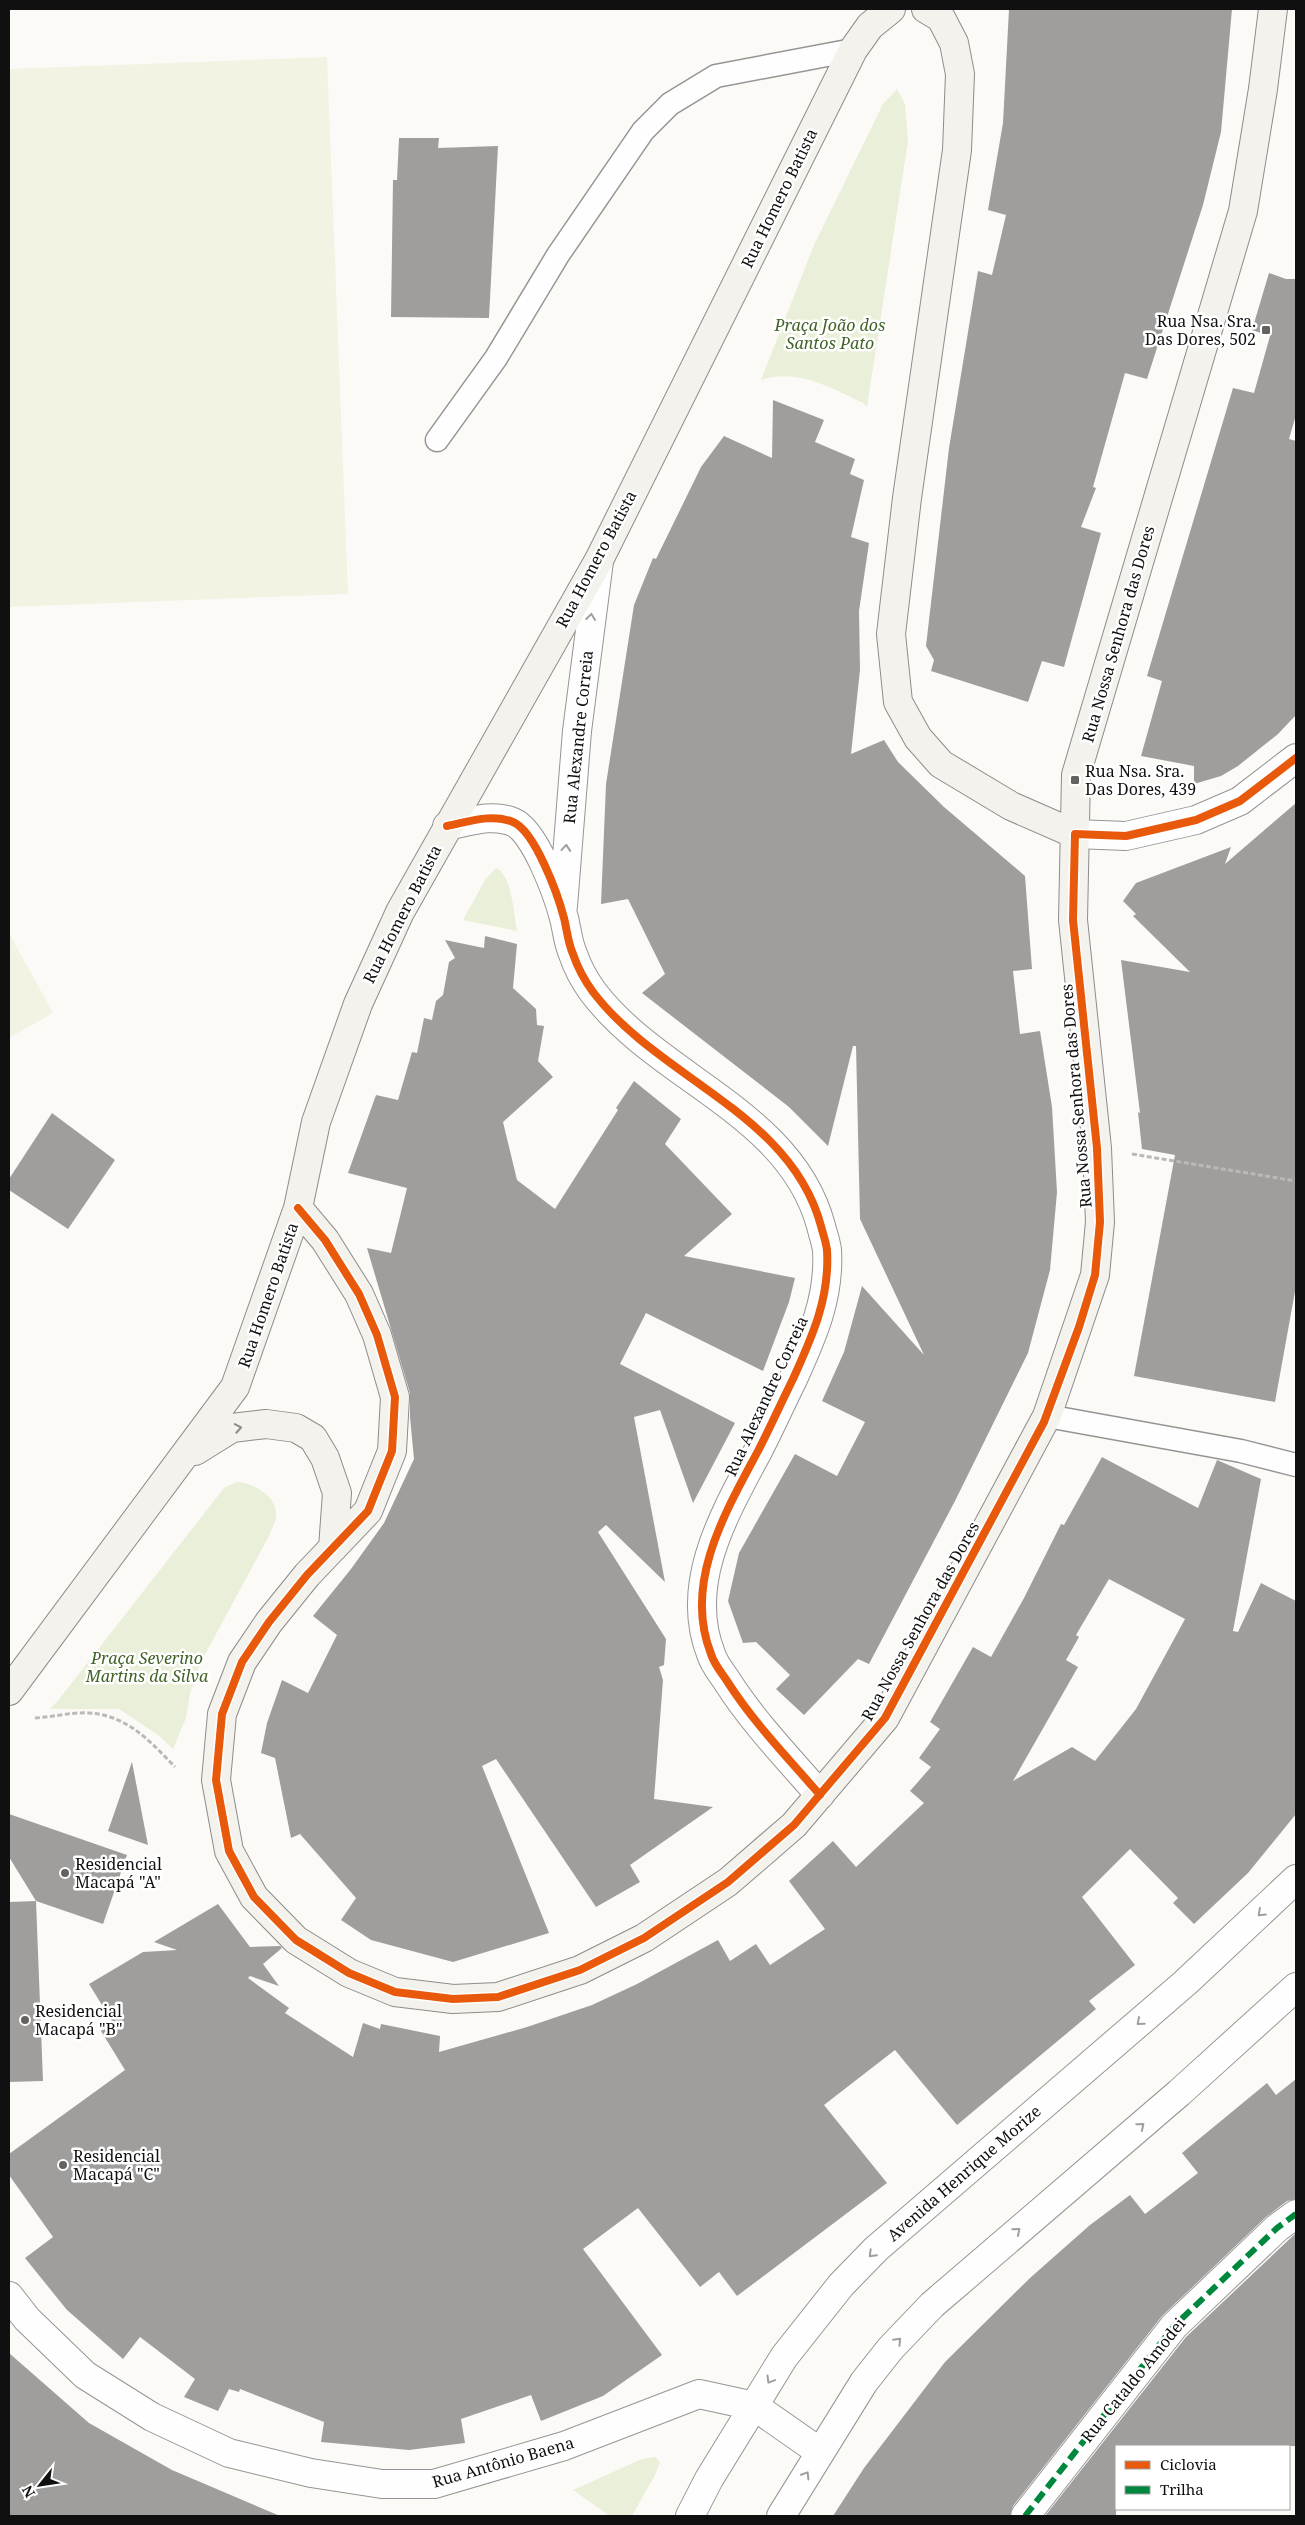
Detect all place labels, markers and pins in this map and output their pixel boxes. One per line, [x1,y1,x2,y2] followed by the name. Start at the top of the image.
[1145,310,1256,350] place label: Rua Nsa. Sra. Das Dores, 502
[1260,324,1272,336] marker: Rua Nsa. Sra. Das Dores, 502
[1085,760,1196,800] place label: Rua Nsa. Sra. Das Dores, 439
[1069,774,1081,786] marker: Rua Nsa. Sra. Das Dores, 439
[75,1853,162,1893] place label: Residencial Macapá "A"
[59,1867,71,1879] marker: Residencial Macapá "A"
[35,2000,122,2040] place label: Residencial Macapá "B"
[19,2014,31,2026] marker: Residencial Macapá "B"
[73,2145,160,2185] place label: Residencial Macapá "C"
[57,2159,69,2171] marker: Residencial Macapá "C"

